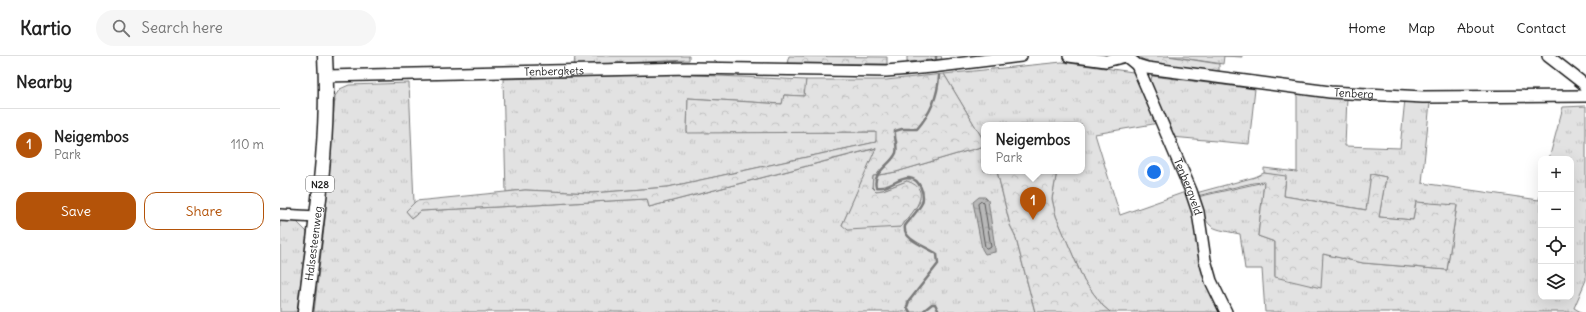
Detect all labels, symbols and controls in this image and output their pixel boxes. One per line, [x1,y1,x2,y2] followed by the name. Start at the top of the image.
[96,10,376,46] search box
[20,16,72,40] text: Kartio
[110,17,132,39] icon: search
[142,18,223,37] text: Search here
[1348,19,1386,37] text: Home
[1408,19,1435,37] text: Map
[1457,19,1495,37] text: About
[1517,19,1566,37] text: Contact
[524,63,584,79] street label: Tenbergkets
[16,71,72,93] text: Nearby
[1333,85,1374,101] street label: Tenberg
[981,122,1085,174] popup
[54,127,129,146] text: Neigembos
[996,130,1070,149] text: Neigembos
[26,136,32,153] text: 1
[231,136,264,153] text: 110 m
[54,146,81,163] text: Park
[996,149,1022,166] text: Park
[1171,156,1206,217] street label: Tenbergveld
[1538,156,1574,300] map controls
[1538,156,1574,192] button: +
[1144,162,1164,182] your location
[306,176,334,192] road number: N28
[1020,187,1046,220] pin: 1
[16,192,136,230] button: Save
[144,192,264,230] button: Share
[1538,192,1574,228] button: −
[302,205,325,282] street label: Halsesteenweg
[1538,228,1574,264] button: locate
[1538,264,1574,300] button: layers

